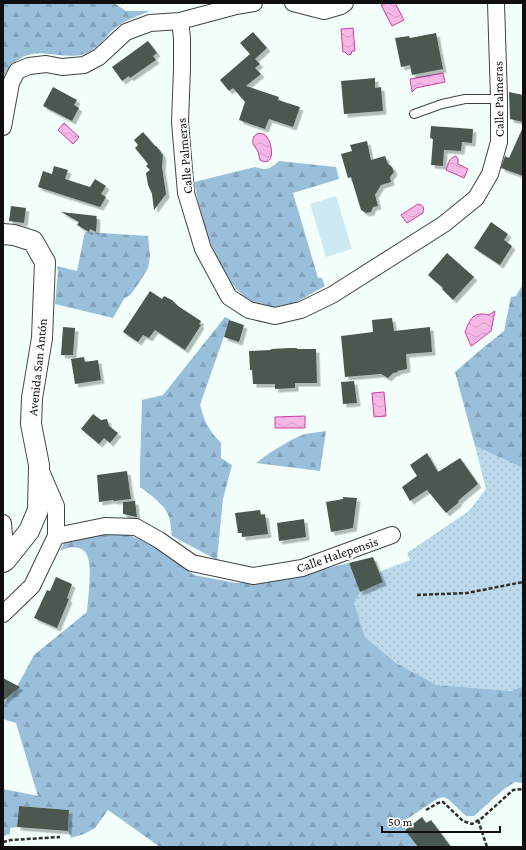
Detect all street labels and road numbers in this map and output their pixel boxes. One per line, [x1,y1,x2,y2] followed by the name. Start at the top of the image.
[490,61,507,137] street label: Calle Palmeras
[174,117,195,194] street label: Calle Palmeras
[25,318,50,417] street label: Avenida San Antón
[294,533,380,575] street label: Calle Halepensis

